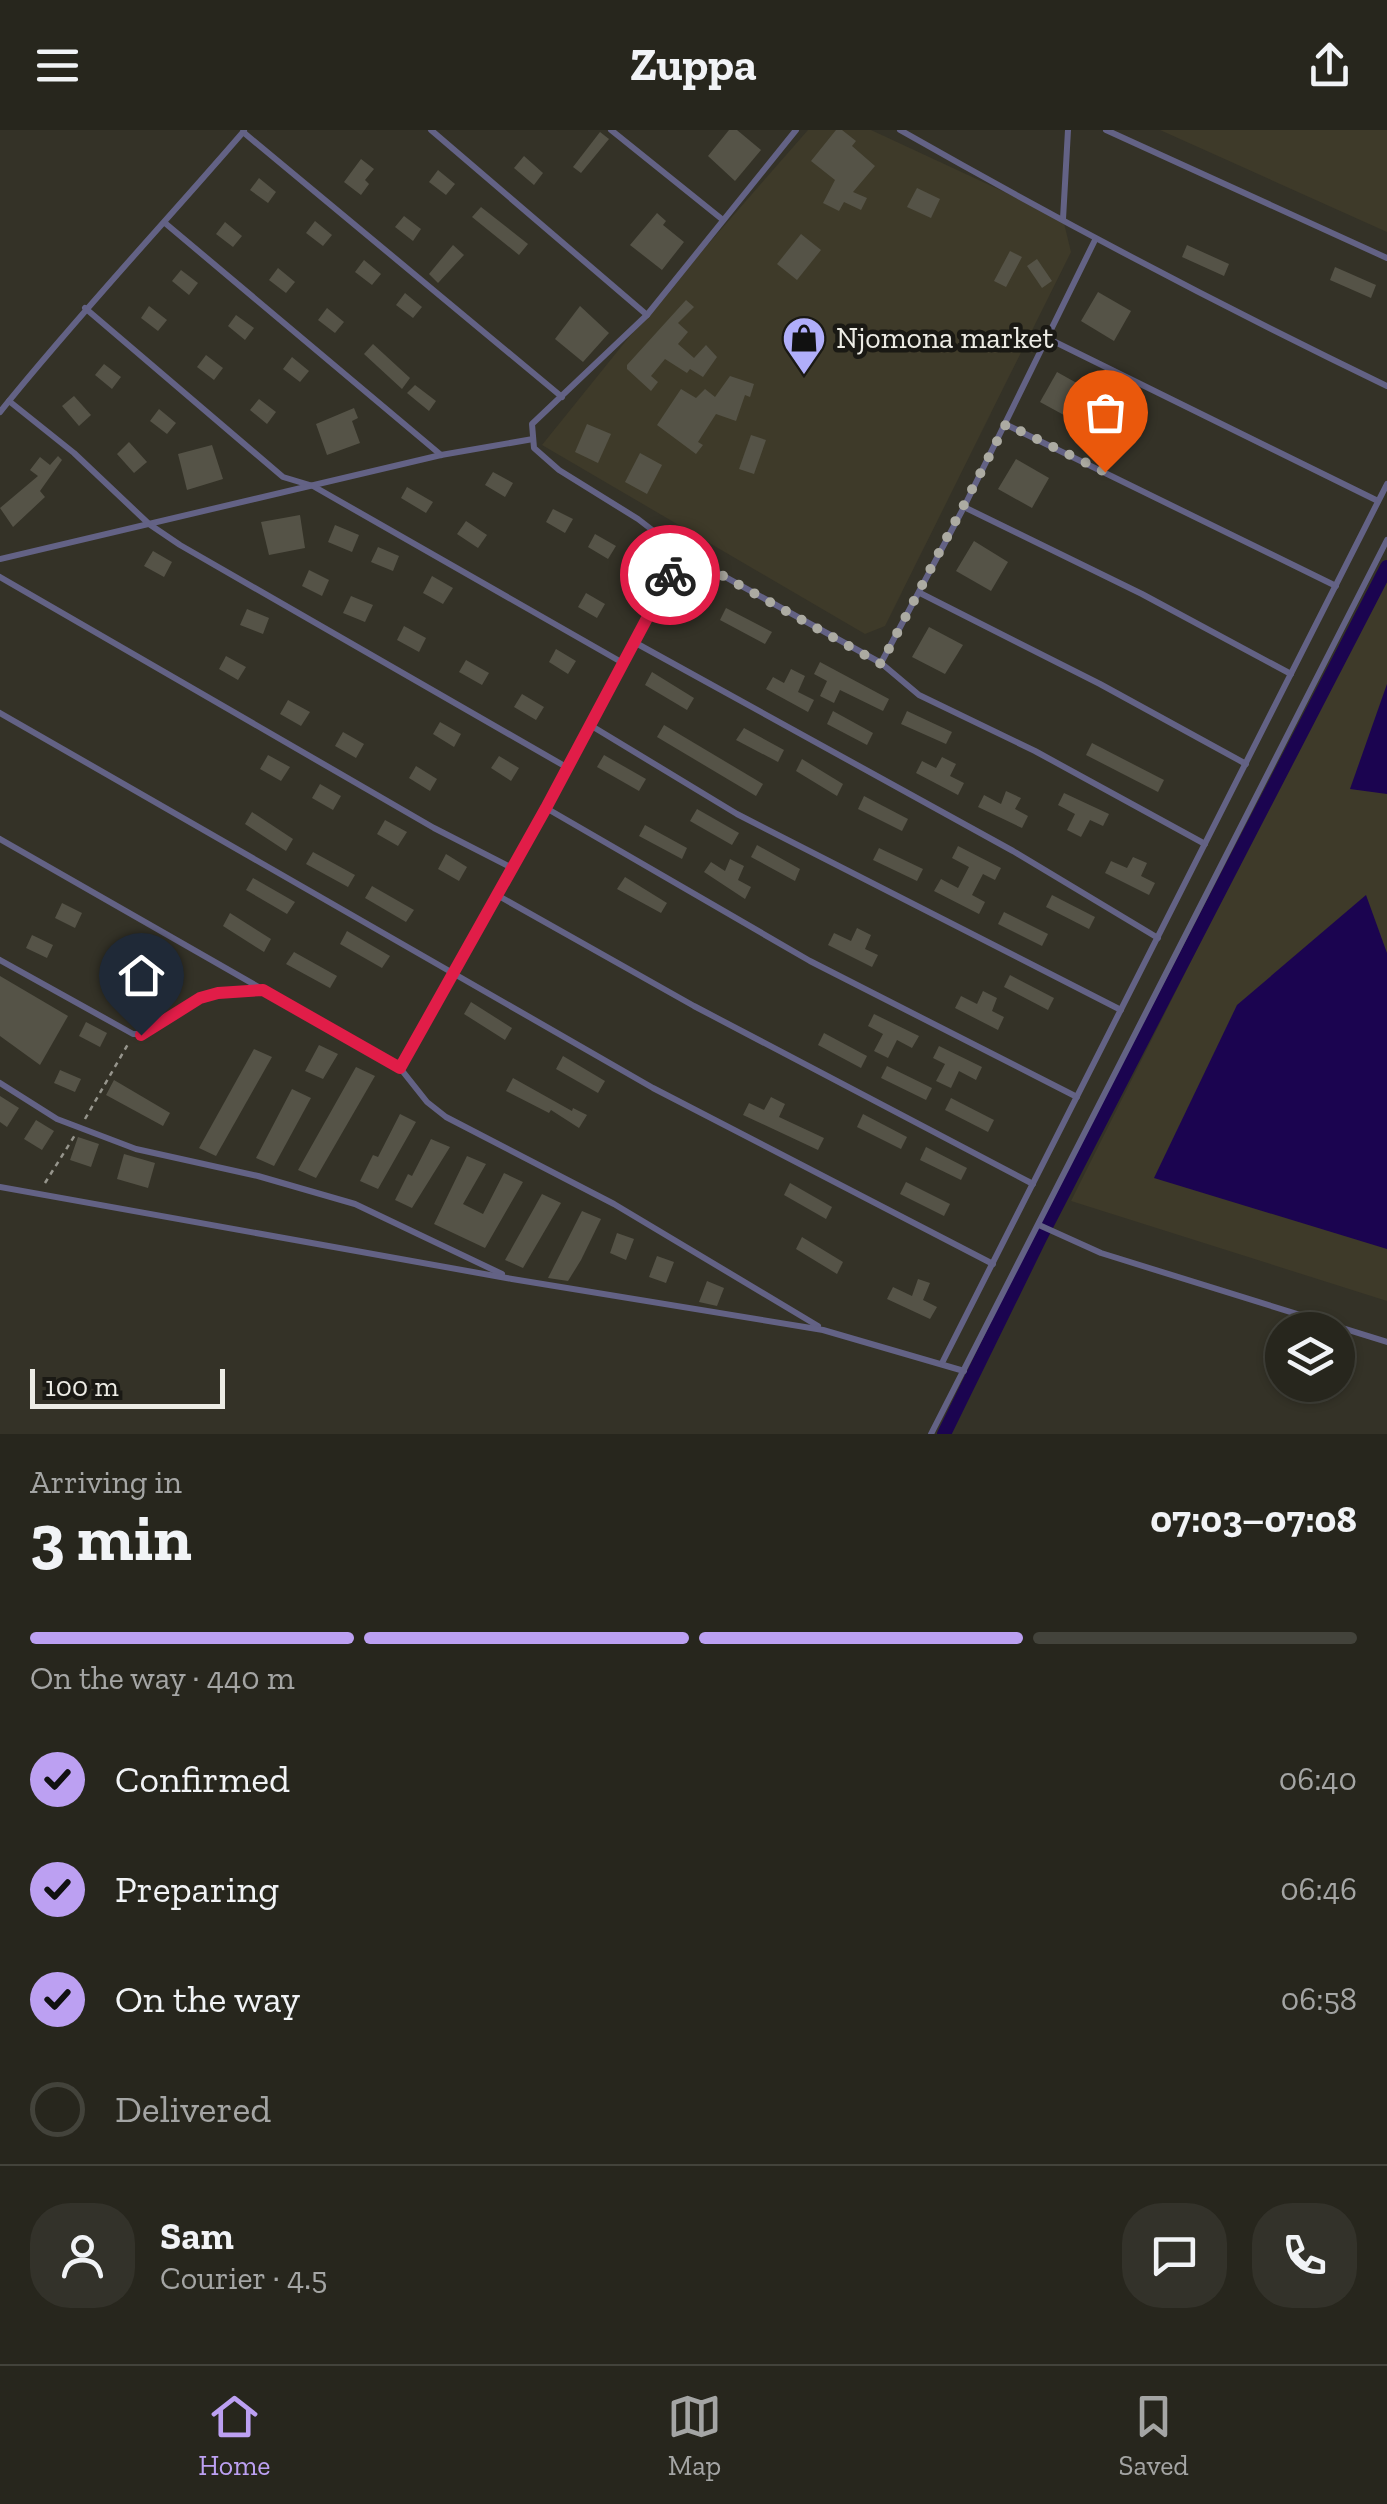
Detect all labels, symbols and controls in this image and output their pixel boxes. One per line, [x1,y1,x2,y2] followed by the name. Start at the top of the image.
[30,38,85,93] icon: menu
[630,38,757,92] text: Zuppa
[1302,38,1357,93] icon: share
[781,315,827,376] shop icon: Njomona market
[836,320,1054,356] place label: Njomona market
[1063,370,1148,473] pin
[1078,385,1133,440] icon: bag
[620,525,720,625] courier
[643,548,698,603] icon: bike
[99,933,184,1036] pin
[114,948,169,1003] icon: home
[1265,1312,1355,1402] map controls
[1265,1312,1355,1402] button: layers
[30,1364,225,1408] scale bar
[45,1370,119,1403] text: 100 m
[30,1463,182,1501] text: Arriving in
[1150,1496,1357,1542] text: 07:03–07:08
[30,1499,192,1577] text: 3 min
[30,1659,295,1697] text: On the way · 440 m
[30,1752,85,1807] icon: check
[115,1756,290,1802] text: Confirmed
[1279,1760,1357,1798] text: 06:40
[30,1862,85,1917] icon: check
[115,1866,279,1912] text: Preparing
[1280,1870,1357,1908] text: 06:46
[30,1972,85,2027] icon: check
[115,1976,300,2022] text: On the way
[1281,1980,1357,2018] text: 06:58
[115,2086,271,2132] text: Delivered
[30,2203,135,2308] button: person
[1122,2203,1227,2308] button: chat
[1252,2203,1357,2308] button: phone
[160,2213,234,2259] text: Sam
[160,2259,327,2297] text: Courier · 4.5
[198,2389,270,2482] tab: Home
[667,2389,722,2482] tab: Map
[1119,2389,1189,2482] tab: Saved

